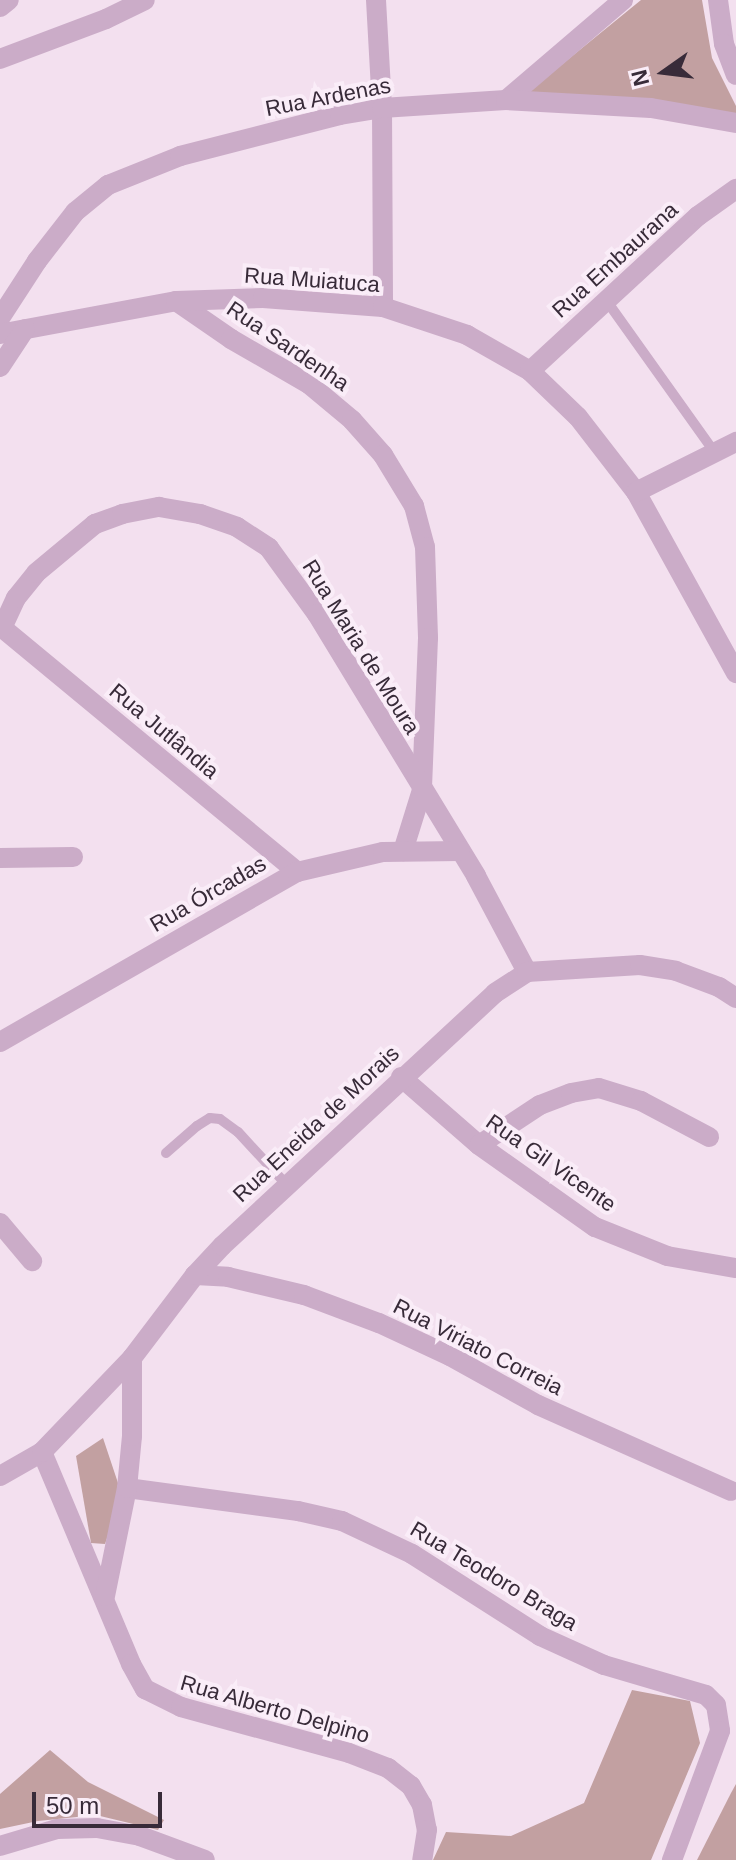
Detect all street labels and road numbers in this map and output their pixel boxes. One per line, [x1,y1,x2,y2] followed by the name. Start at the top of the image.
[262,72,394,122] street label: Rua Ardenas
[547,197,683,323] street label: Rua Embaurana
[243,262,381,298] street label: Rua Muiatuca
[222,295,354,397] street label: Rua Sardenha
[297,555,425,739] street label: Rua Maria de Moura
[104,678,224,784] street label: Rua Jutlândia
[145,850,271,938] street label: Rua Órcadas
[227,1040,405,1208] street label: Rua Eneida de Morais
[481,1108,621,1218] street label: Rua Gil Vicente
[389,1293,567,1401] street label: Rua Viriato Correia
[405,1516,583,1636] street label: Rua Teodoro Braga
[177,1669,373,1749] street label: Rua Alberto Delpino

